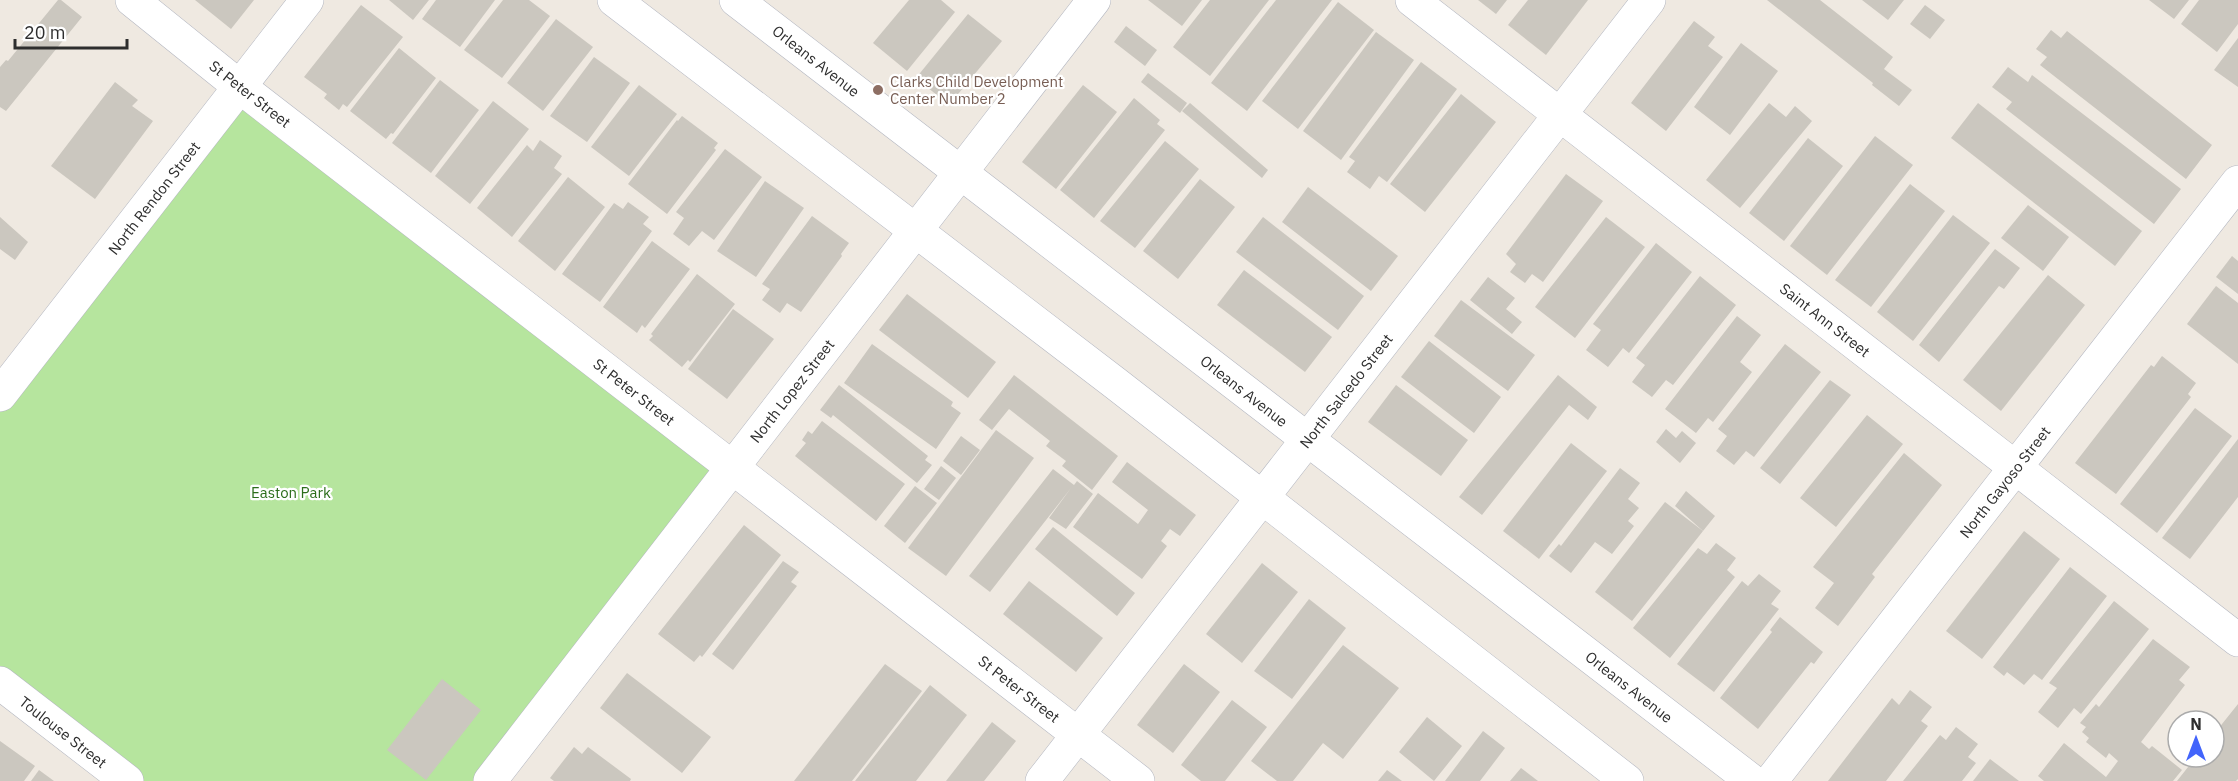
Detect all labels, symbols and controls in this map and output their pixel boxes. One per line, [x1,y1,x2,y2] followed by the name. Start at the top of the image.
[15,12,128,50] scale bar
[24,21,66,44] text: 20 m
[768,21,864,101] street label: Orleans Avenue
[205,56,295,132] street label: St Peter Street
[890,72,1063,108] place label: Clarks Child Development Center Number 2
[871,83,885,97] marker: Clarks Child Development Center Number 2
[104,138,204,258] street label: North Rendon Street
[1776,279,1874,361] street label: Saint Ann Street
[1295,330,1397,452] street label: North Salcedo Street
[746,335,838,447] street label: North Lopez Street
[1196,351,1292,431] street label: Orleans Avenue
[589,354,679,430] street label: St Peter Street
[1956,422,2054,542] street label: North Gayoso Street
[251,483,331,502] park label: Easton Park
[1581,647,1677,727] street label: Orleans Avenue
[974,651,1064,727] street label: St Peter Street
[15,692,111,772] street label: Toulouse Street
[2166,709,2226,769] north arrow
[2190,714,2202,734] text: N

